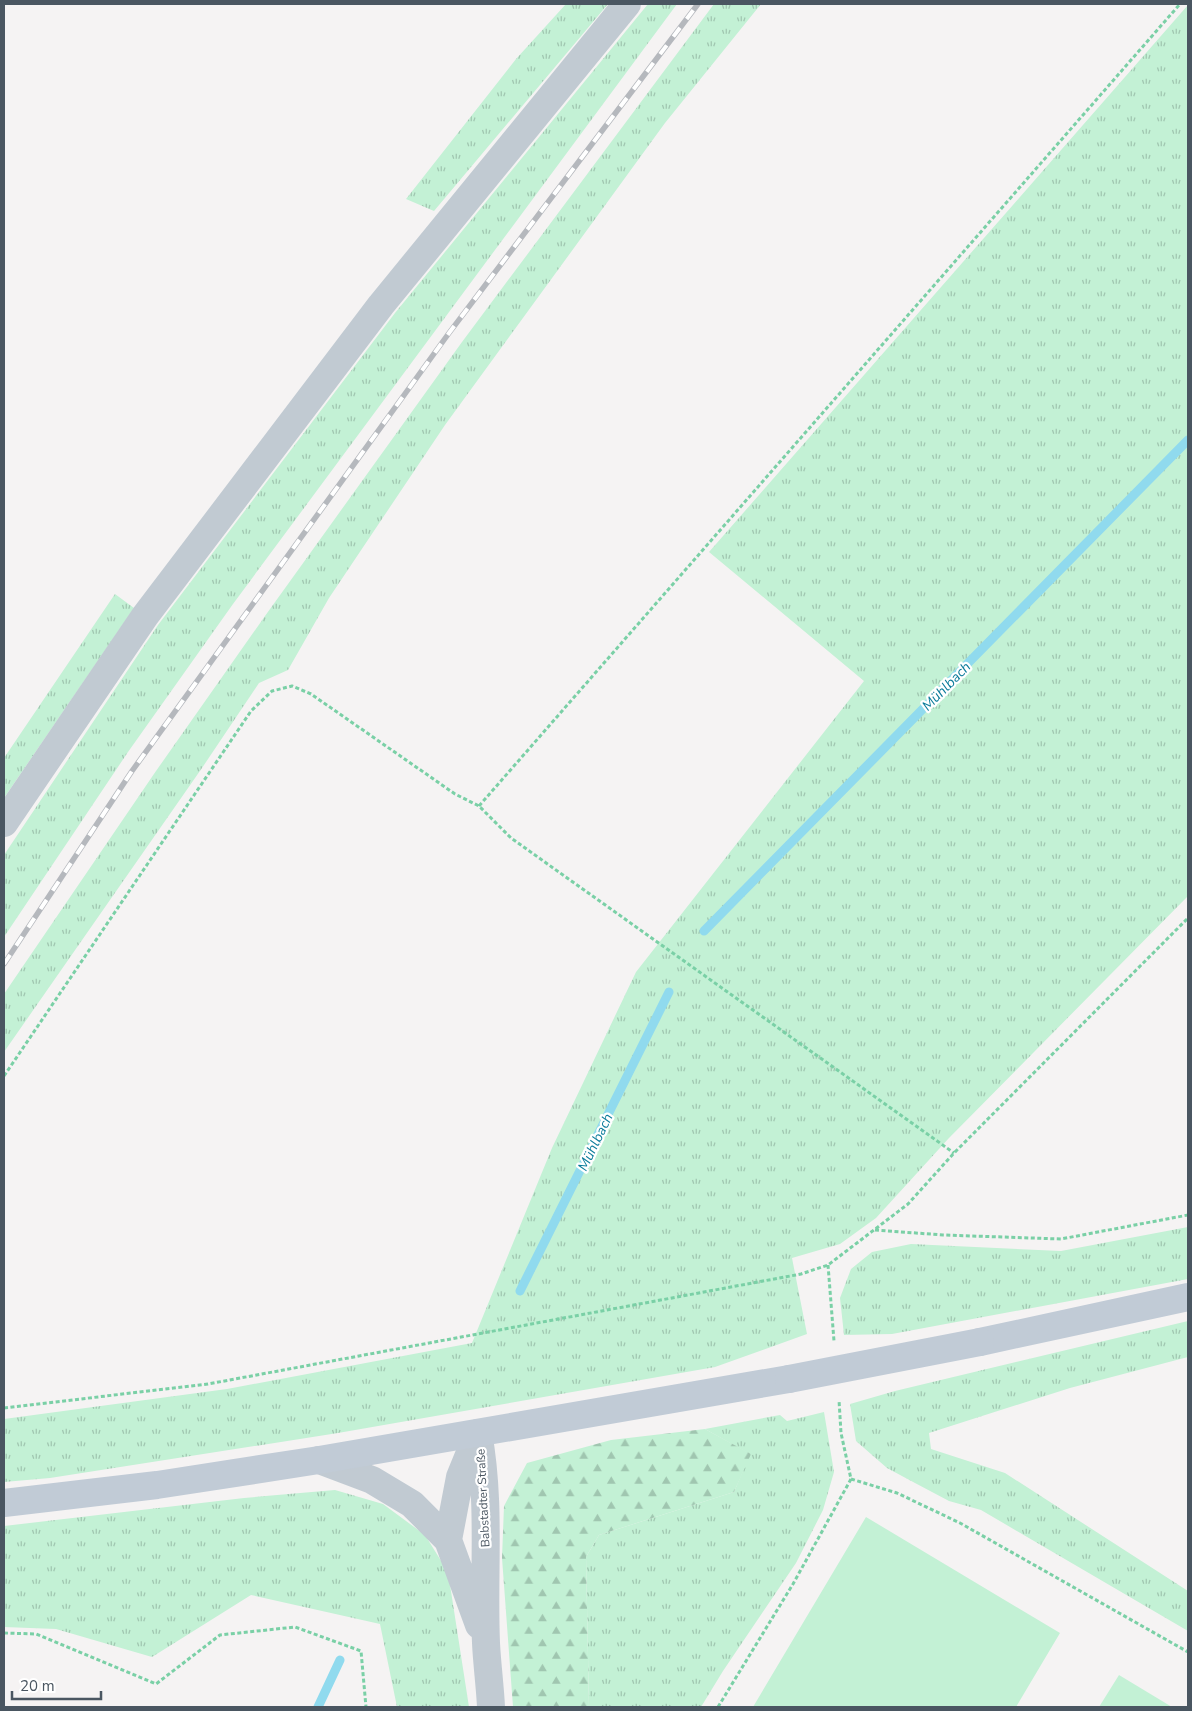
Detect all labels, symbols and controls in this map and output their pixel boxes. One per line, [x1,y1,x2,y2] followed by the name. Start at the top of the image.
[918,658,975,715] water label: Mühlbach
[573,1110,618,1174] water label: Mühlbach
[472,1448,494,1548] street label: Babstadter Straße
[12,1668,101,1700] scale bar
[20,1676,55,1696] text: 20 m

